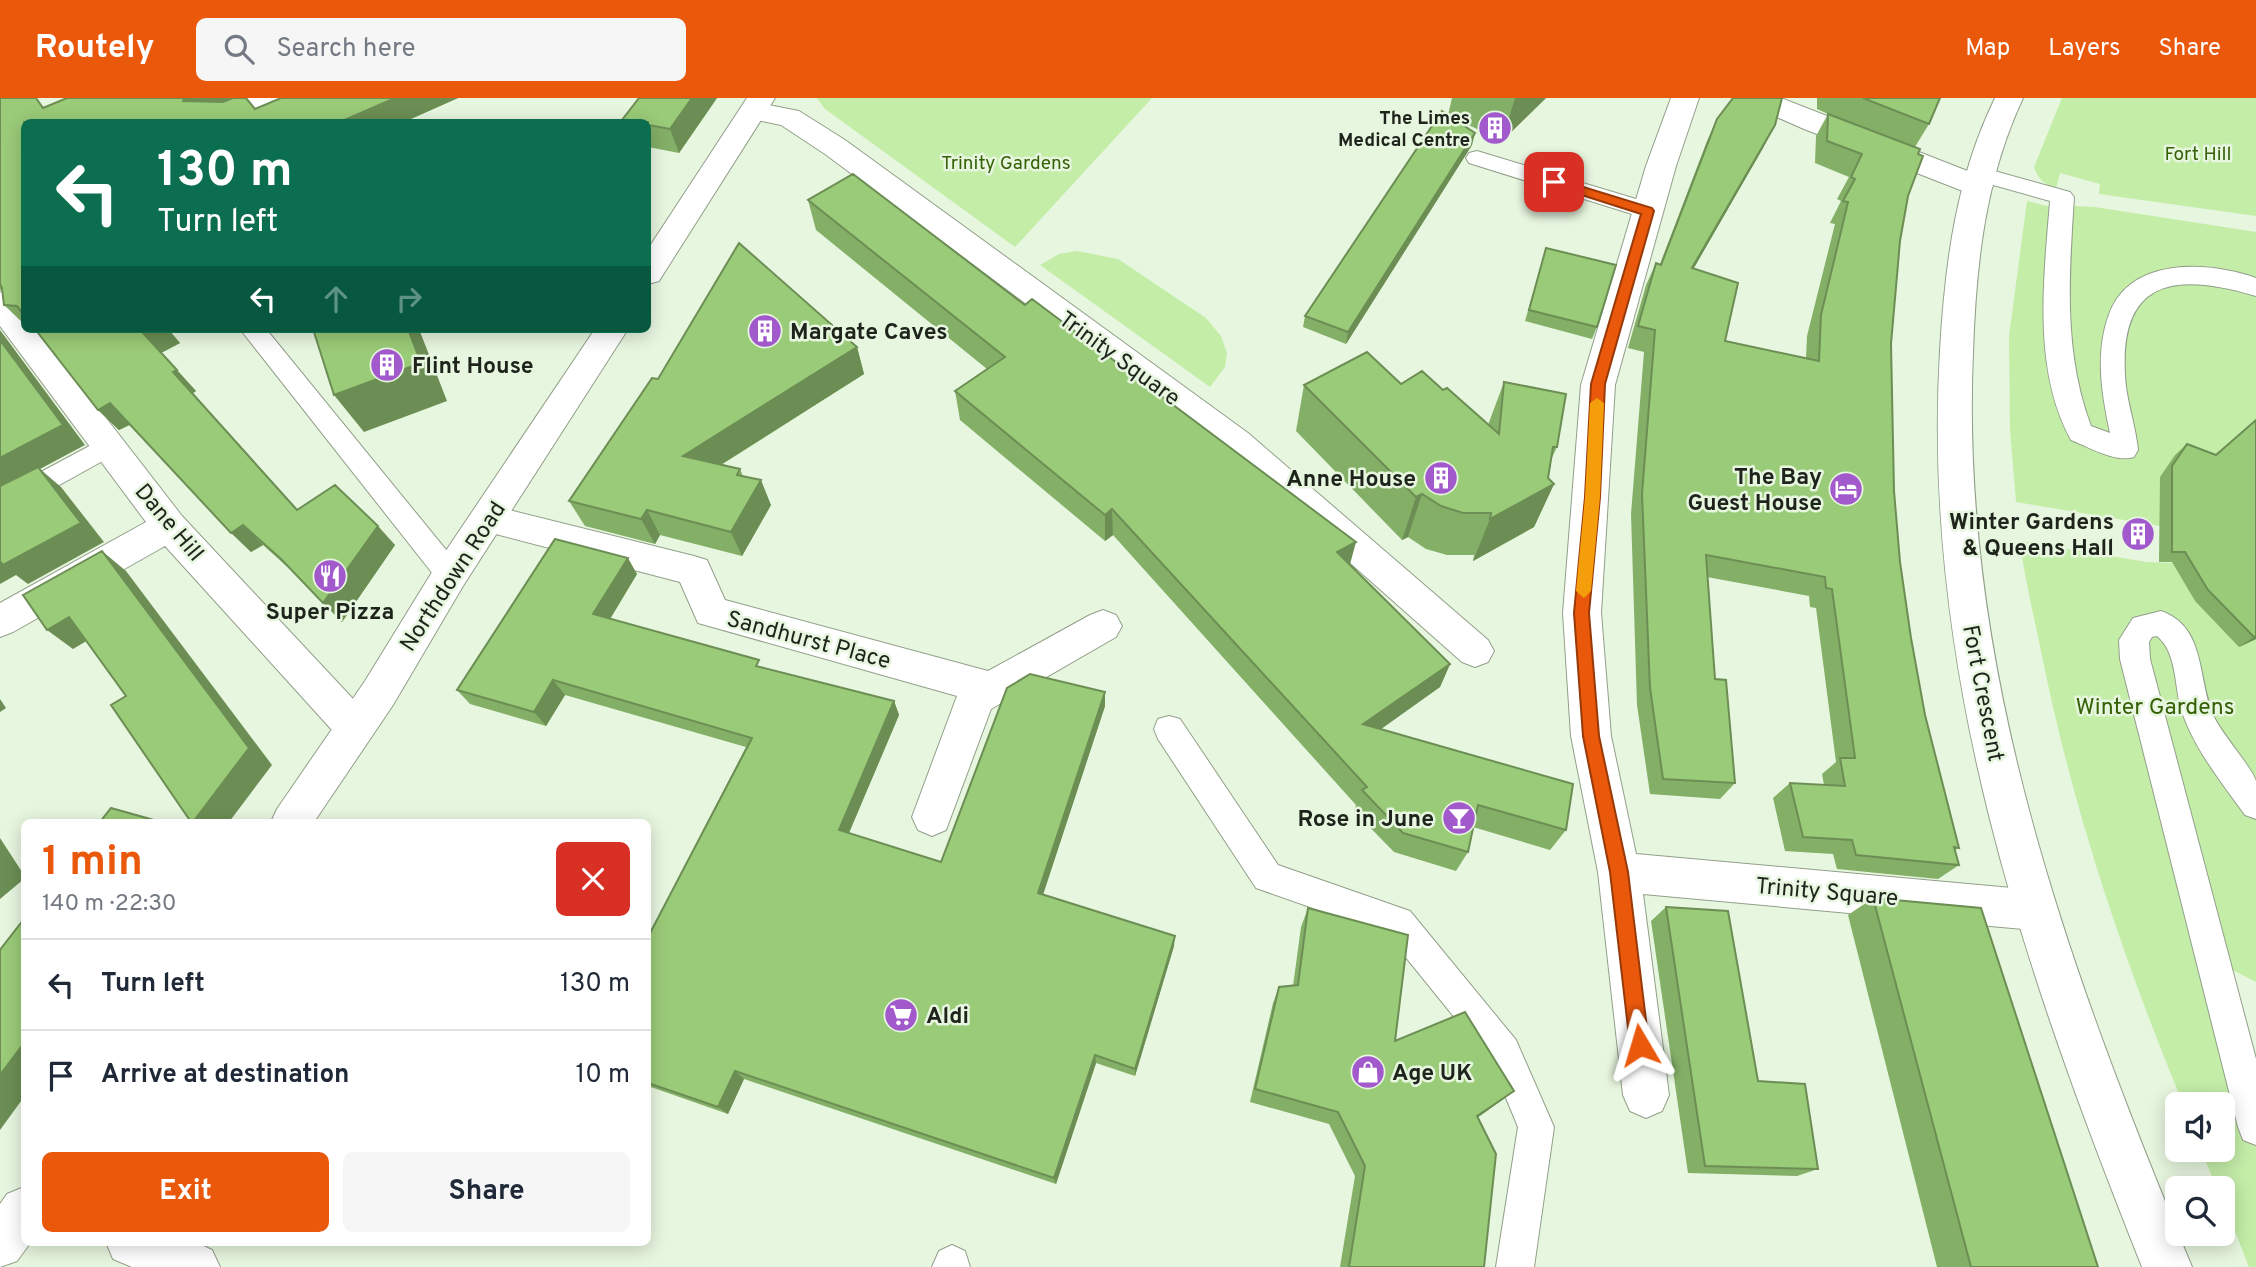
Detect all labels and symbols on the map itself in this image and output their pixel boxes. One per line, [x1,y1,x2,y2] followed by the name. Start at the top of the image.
[1338,107,1470,153] place label: The Limes Medical Centre
[1476,109,1514,147] building icon: The Limes Medical Centre
[2164,143,2232,167] park label: Fort Hill
[941,152,1071,176] park label: Trinity Gardens
[1524,152,1584,212] pin
[1052,306,1185,414] street label: Trinity Square
[746,312,784,350] building icon: Margate Caves
[790,319,948,348] place label: Margate Caves
[368,346,406,384] building icon: Flint House
[412,353,534,382] place label: Flint House
[1422,459,1460,497] building icon: Anne House
[1687,464,1822,519] place label: The Bay Guest House
[1286,466,1416,495] place label: Anne House
[1827,470,1865,508] hotel icon: The Bay Guest House
[127,479,209,568] street label: Dane Hill
[395,497,513,658] street label: Northdown Road
[1949,509,2114,564] place label: Winter Gardens & Queens Hall
[2119,515,2157,553] building icon: Winter Gardens & Queens Hall
[311,557,349,595] restaurant icon: Super Pizza
[266,599,394,628] place label: Super Pizza
[723,606,894,677] street label: Sandhurst Place
[1954,623,2009,764] street label: Fort Crescent
[2075,694,2235,723] park label: Winter Gardens
[1440,799,1478,837] bar icon: Rose in June
[1297,806,1434,835] place label: Rose in June
[1754,873,1899,914] street label: Trinity Square
[882,996,920,1034] supermarket icon: Aldi
[926,1003,969,1032] place label: Aldi
[1603,1008,1677,1082] position arrow
[1349,1053,1387,1091] shop icon: Age UK
[1392,1060,1473,1089] place label: Age UK

